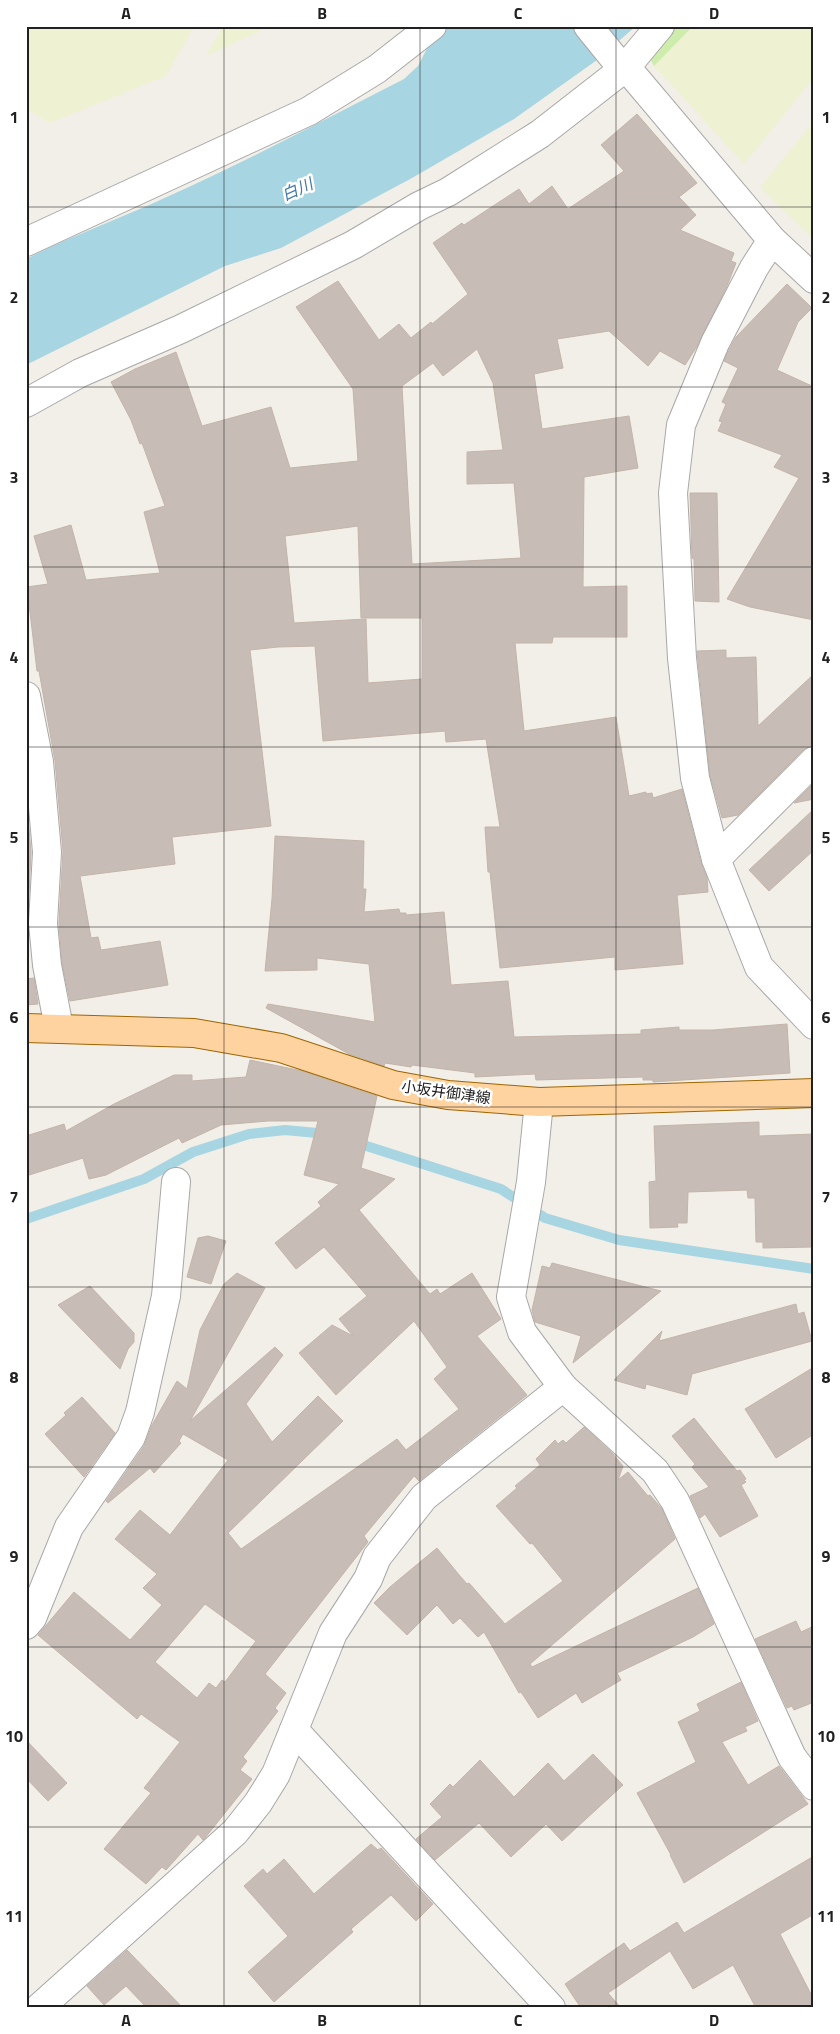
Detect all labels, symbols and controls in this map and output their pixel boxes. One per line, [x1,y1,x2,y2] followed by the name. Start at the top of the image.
[121,1,131,25] text: A
[317,1,327,25] text: B
[514,1,523,25] text: C
[709,1,719,25] text: D
[10,105,18,129] text: 1
[822,105,830,129] text: 1
[277,171,318,206] water label: 白川
[10,285,18,309] text: 2
[822,285,830,309] text: 2
[10,465,18,489] text: 3
[822,465,830,489] text: 3
[10,645,19,669] text: 4
[822,645,831,669] text: 4
[10,825,19,849] text: 5
[822,825,831,849] text: 5
[10,1005,19,1029] text: 6
[822,1005,831,1029] text: 6
[400,1074,492,1110] street label: 小坂井御津線
[10,1185,18,1209] text: 7
[822,1185,830,1209] text: 7
[10,1365,19,1389] text: 8
[822,1365,831,1389] text: 8
[10,1544,19,1568] text: 9
[822,1544,831,1568] text: 9
[5,1724,23,1748] text: 10
[817,1724,835,1748] text: 10
[5,1904,23,1928] text: 11
[817,1904,835,1928] text: 11
[121,2008,131,2032] text: A
[317,2008,327,2032] text: B
[514,2008,523,2032] text: C
[709,2008,719,2032] text: D

